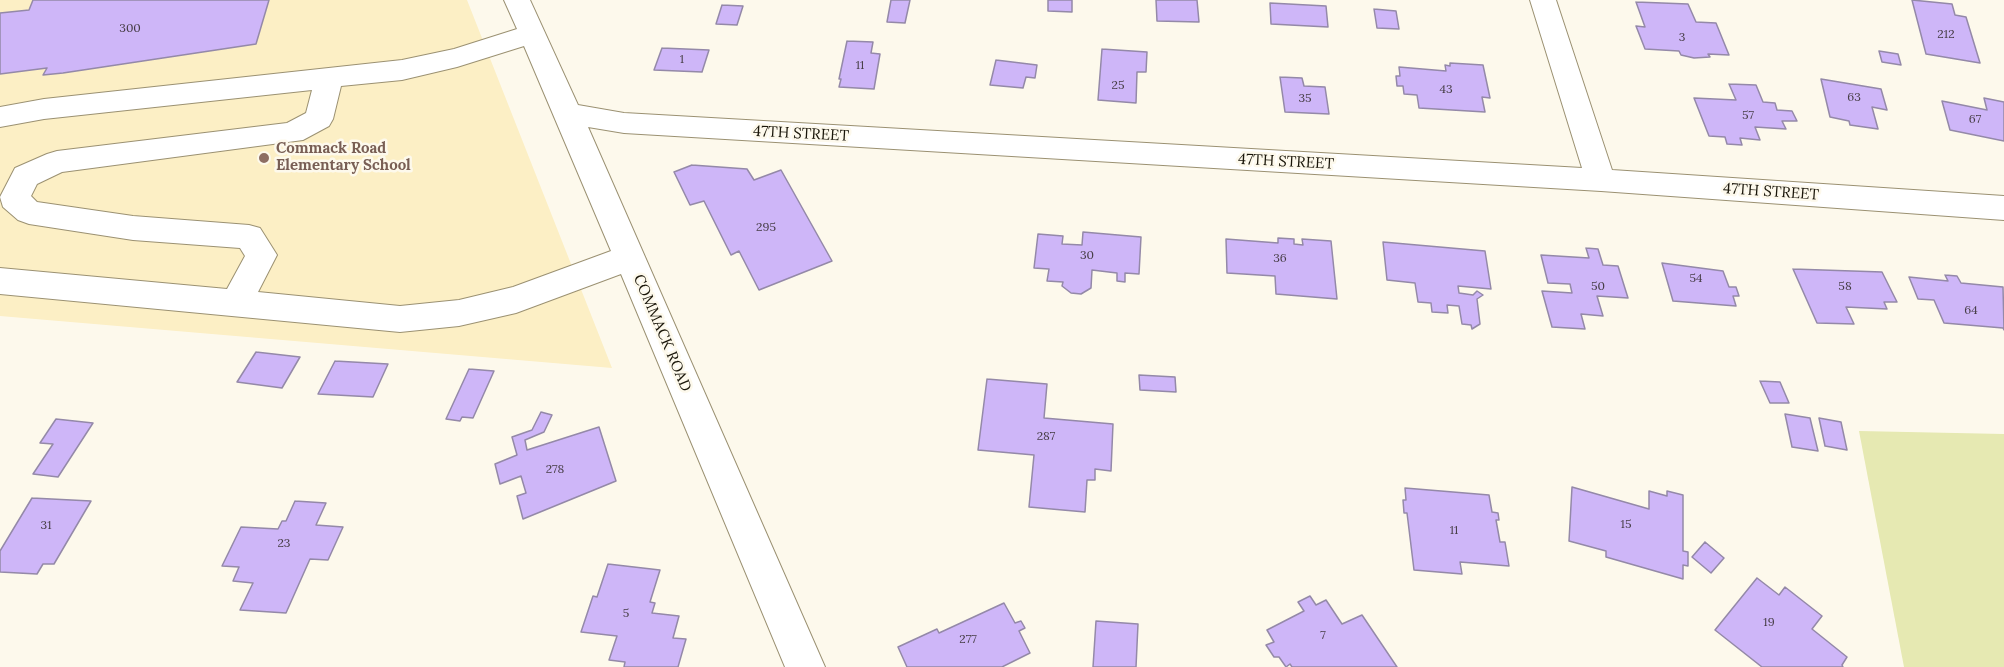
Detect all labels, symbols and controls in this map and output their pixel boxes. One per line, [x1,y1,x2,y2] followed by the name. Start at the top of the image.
[119,22,141,36] house number: 300
[1937,28,1955,42] house number: 212
[1679,31,1685,45] house number: 3
[680,53,684,67] house number: 1
[856,59,864,73] house number: 11
[1112,79,1124,93] house number: 25
[1439,83,1453,97] house number: 43
[1847,91,1861,105] house number: 63
[1298,92,1312,106] house number: 35
[1742,109,1754,123] house number: 57
[1969,113,1981,127] house number: 67
[753,122,849,146] street label: 47TH STREET
[276,140,411,175] place label: Commack Road Elementary School
[1238,150,1334,174] street label: 47TH STREET
[257,151,271,165] marker: Commack Road Elementary School
[1722,180,1820,204] street label: 47TH STREET
[756,221,776,235] house number: 295
[1080,249,1094,263] house number: 30
[1273,252,1287,266] house number: 36
[629,272,695,394] street label: COMMACK ROAD
[1689,272,1703,286] house number: 54
[1591,280,1605,294] house number: 50
[1838,280,1852,294] house number: 58
[1964,304,1978,318] house number: 64
[1037,430,1055,444] house number: 287
[546,463,564,477] house number: 278
[1621,518,1631,532] house number: 15
[40,519,52,533] house number: 31
[1450,524,1458,538] house number: 11
[278,537,290,551] house number: 23
[623,607,629,621] house number: 5
[1763,616,1775,630] house number: 19
[1320,629,1326,643] house number: 7
[959,633,977,647] house number: 277

